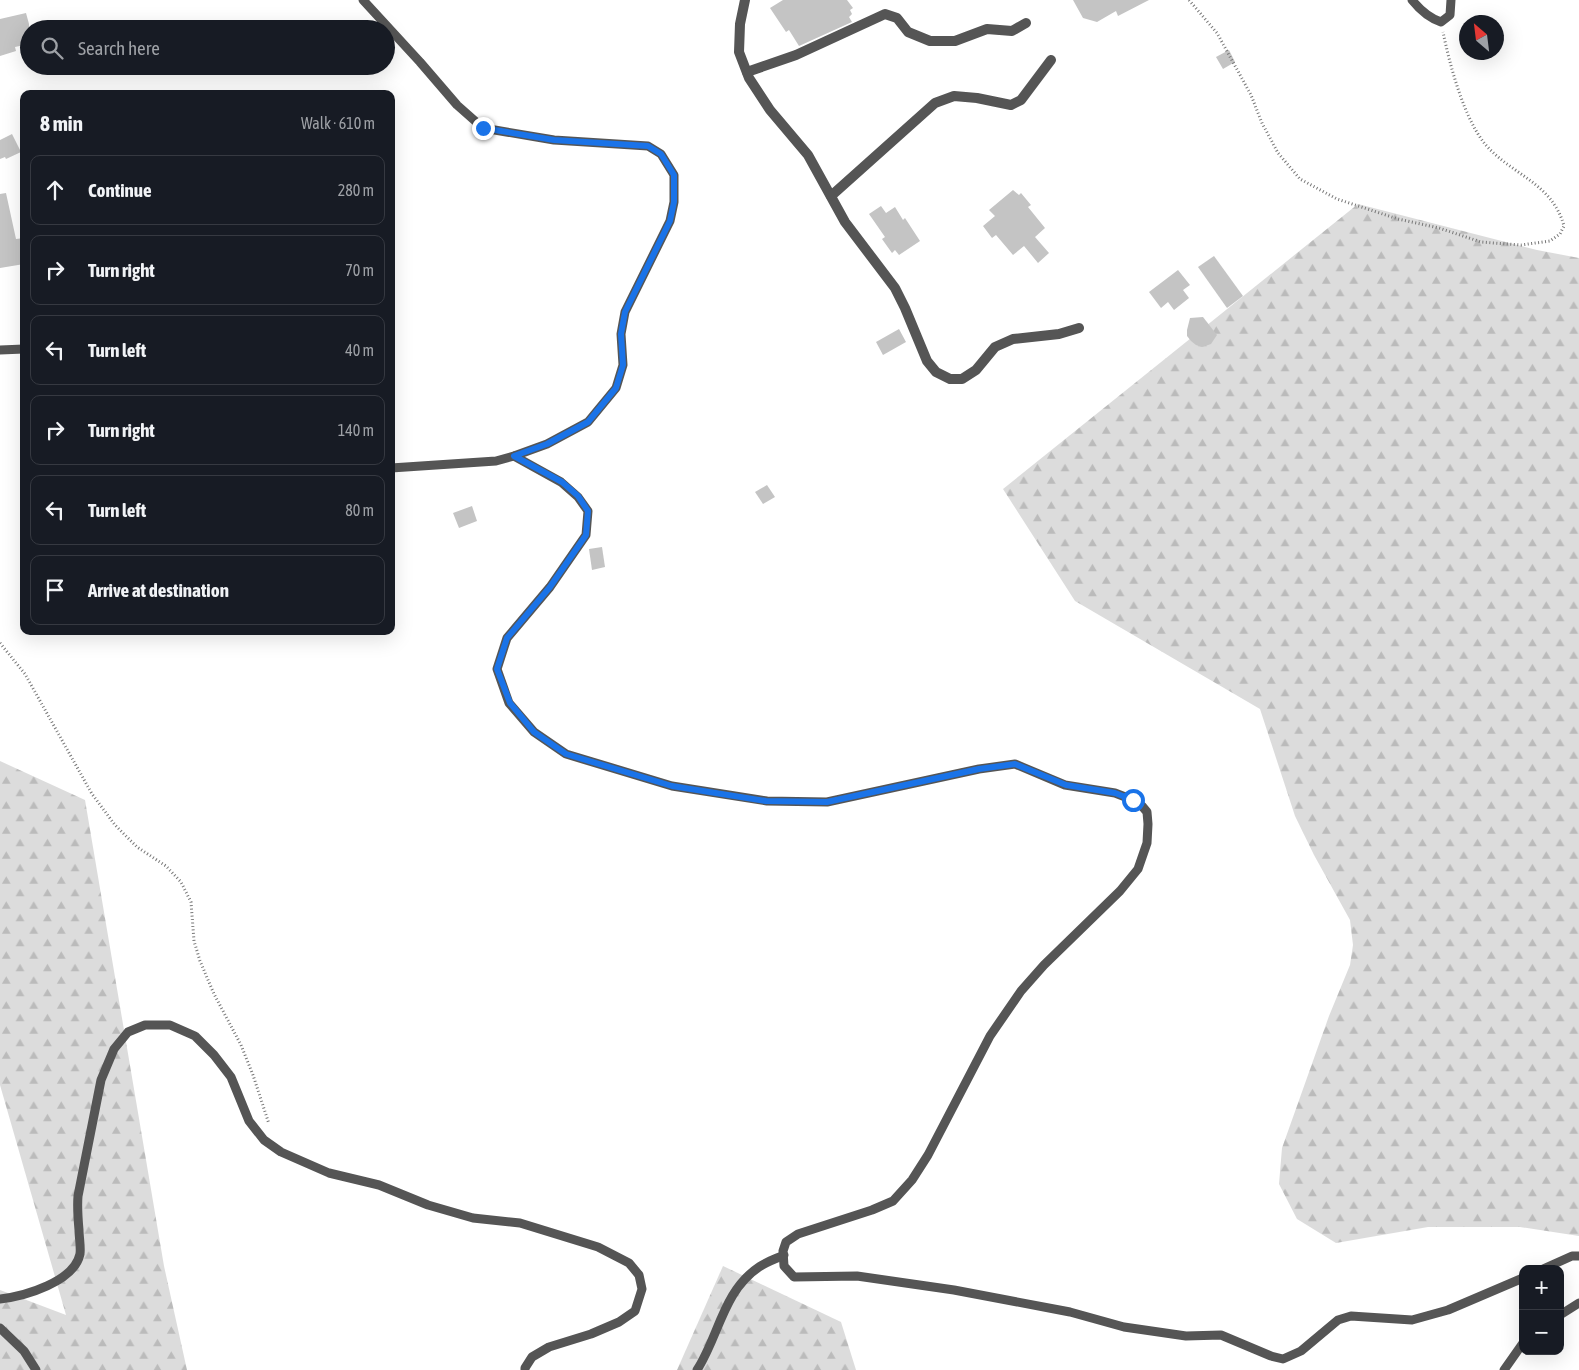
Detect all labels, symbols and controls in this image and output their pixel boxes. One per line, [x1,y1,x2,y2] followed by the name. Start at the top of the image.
[1459,15,1504,60] north arrow
[20,20,395,75] search box
[38,34,66,62] icon: search
[78,37,160,59] text: Search here
[40,111,83,135] text: 8 min
[301,114,375,132] text: Walk · 610 m
[472,117,495,140] route end
[41,176,69,204] icon: ahead
[88,179,152,201] text: Continue
[338,181,374,199] text: 280 m
[41,256,69,284] icon: right
[88,259,155,281] text: Turn right
[345,261,374,279] text: 70 m
[41,336,69,364] icon: left
[88,339,146,361] text: Turn left
[345,341,374,359] text: 40 m
[41,416,69,444] icon: right
[88,419,155,441] text: Turn right
[338,421,374,439] text: 140 m
[41,496,69,524] icon: left
[88,499,146,521] text: Turn left
[345,501,374,519] text: 80 m
[41,576,69,604] icon: arrive
[88,579,229,601] text: Arrive at destination
[1122,789,1145,812] route start
[1519,1265,1564,1355] map controls
[1519,1265,1564,1310] button: +
[1519,1310,1564,1355] button: −

